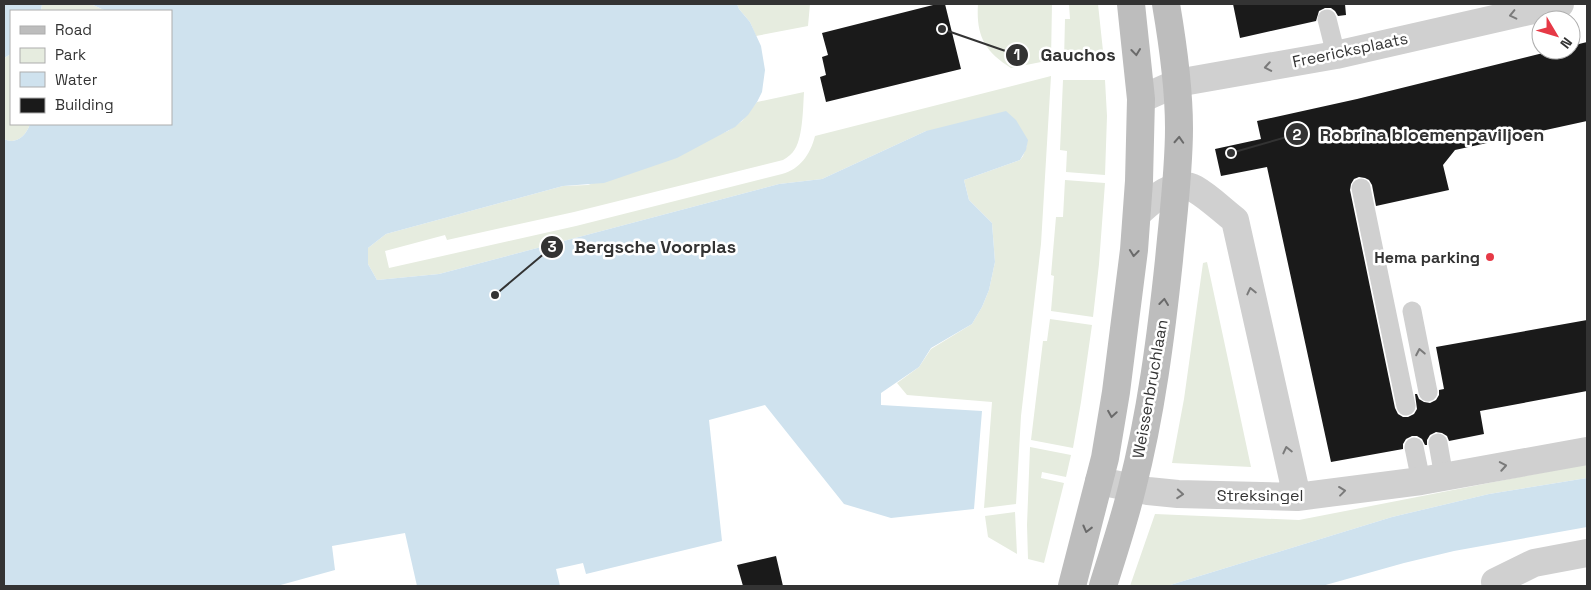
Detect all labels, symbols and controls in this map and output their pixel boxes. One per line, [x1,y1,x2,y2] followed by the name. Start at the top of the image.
[1508,9,1517,19] one-way arrow
[10,10,172,125] legend
[1531,10,1581,60] north arrow
[55,20,92,39] text: Road
[1290,28,1410,72] street label: Freericksplaats
[1556,34,1576,52] text: N
[1005,38,1125,71] callout: Gauchos
[1040,43,1116,66] text: Gauchos
[55,45,86,64] text: Park
[1014,45,1020,64] text: 1
[1130,48,1141,56] one-way arrow
[1264,61,1272,71] one-way arrow
[55,70,98,89] text: Water
[55,95,114,114] text: Building
[1285,118,1554,151] callout: Robrina bloemenpaviljoen
[1320,123,1544,146] text: Robrina bloemenpaviljoen
[1293,125,1302,144] text: 2
[1173,136,1184,144] one-way arrow
[539,230,747,263] callout: Bergsche Voorplas
[574,235,736,258] text: Bergsche Voorplas
[547,237,557,256] text: 3
[1374,247,1480,268] place label: Hema parking
[1128,249,1139,257] one-way arrow
[1484,251,1496,263] marker: Hema parking
[1246,286,1257,295] one-way arrow
[1158,297,1169,305] one-way arrow
[1127,318,1173,460] street label: Weissenbruchlaan
[1416,347,1426,356] one-way arrow
[1107,410,1118,418] one-way arrow
[1282,445,1293,454] one-way arrow
[1499,462,1507,472] one-way arrow
[1217,485,1303,506] street label: Streksingel
[1339,486,1347,497] one-way arrow
[1177,489,1185,500] one-way arrow
[1082,524,1092,532] one-way arrow

